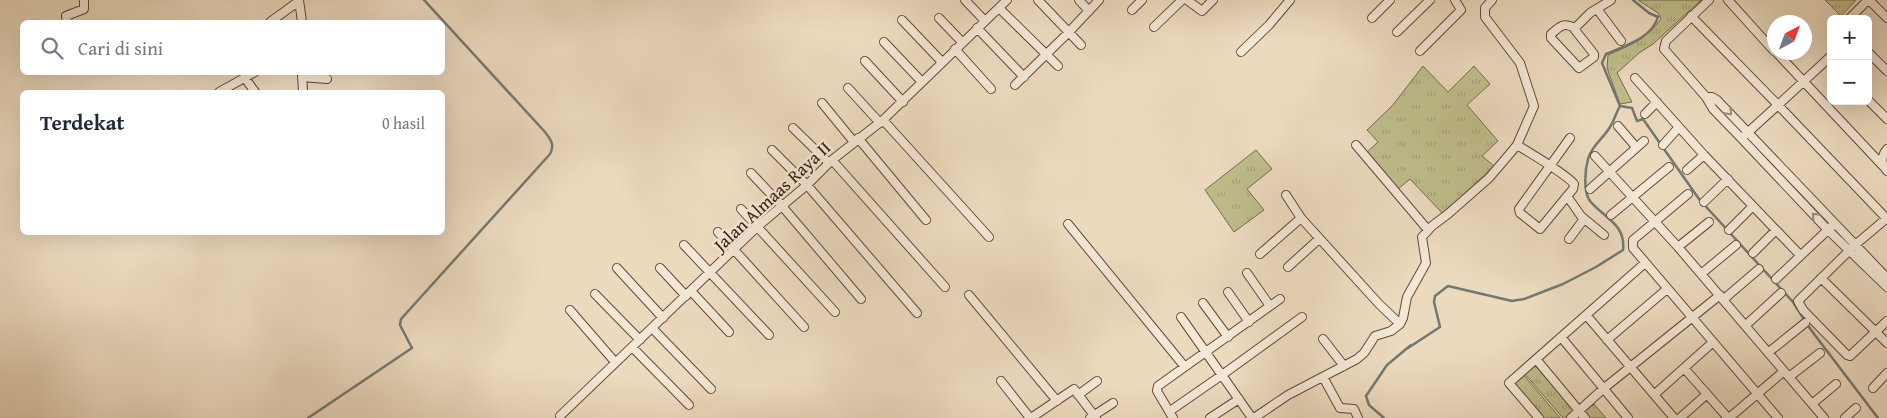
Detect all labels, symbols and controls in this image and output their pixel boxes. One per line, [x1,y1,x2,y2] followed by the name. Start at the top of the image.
[1767,15,1812,60] north arrow
[1827,15,1872,105] map controls
[1827,15,1872,60] button: +
[20,20,445,75] search box
[38,34,66,62] icon: search
[78,34,163,62] text: Cari di sini
[1827,60,1872,105] button: −
[1723,106,1732,115] one-way arrow
[40,107,124,138] text: Terdekat
[382,111,425,135] text: 0 hasil
[706,134,837,259] street label: Jalan Almaas Raya II
[1812,213,1821,222] one-way arrow

